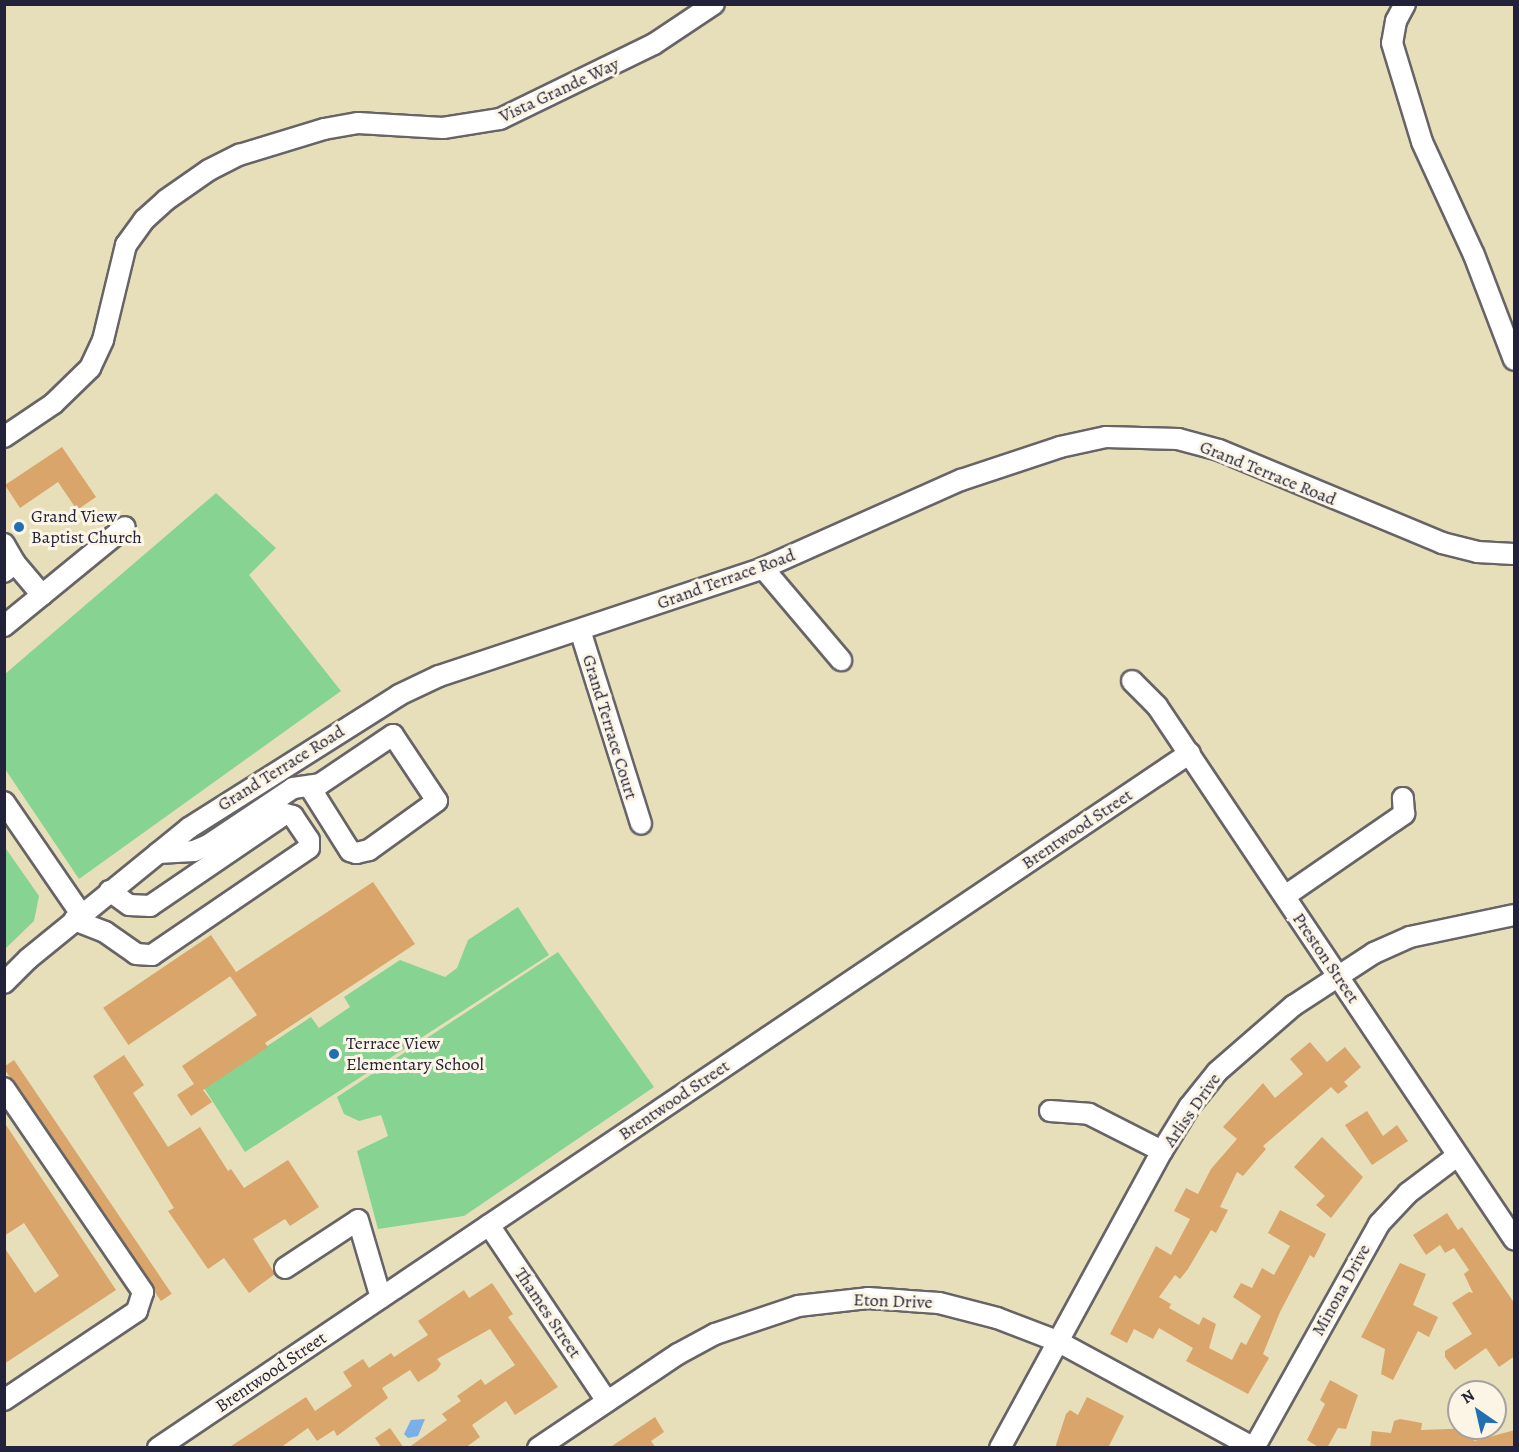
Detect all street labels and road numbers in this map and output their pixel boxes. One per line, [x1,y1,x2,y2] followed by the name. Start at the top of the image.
[496,53,622,127] street label: Vista Grande Way
[1197,436,1339,510] street label: Grand Terrace Road
[654,544,798,614] street label: Grand Terrace Road
[578,652,642,802] street label: Grand Terrace Court
[214,720,348,816] street label: Grand Terrace Road
[1018,784,1136,874] street label: Brentwood Street
[1288,909,1364,1007] street label: Preston Street
[615,1055,733,1145] street label: Brentwood Street
[1159,1069,1225,1151] street label: Arliss Drive
[1307,1241,1375,1339] street label: Minona Drive
[510,1264,586,1362] street label: Thames Street
[853,1289,933,1313] street label: Eton Drive
[212,1327,330,1417] street label: Brentwood Street

